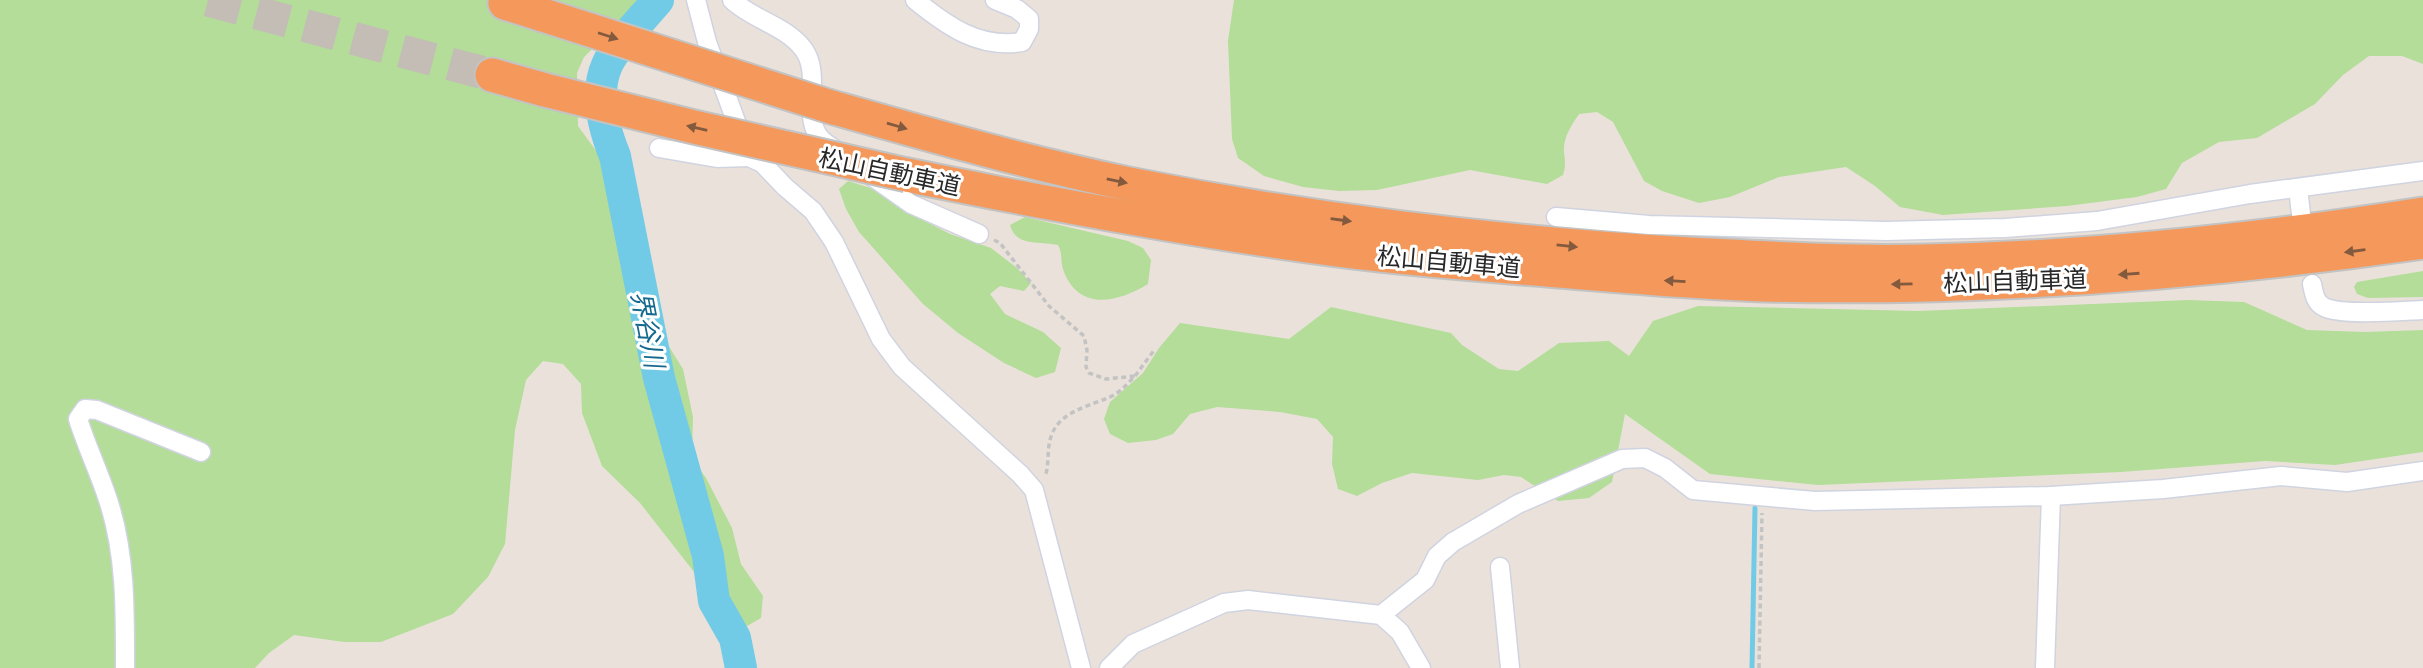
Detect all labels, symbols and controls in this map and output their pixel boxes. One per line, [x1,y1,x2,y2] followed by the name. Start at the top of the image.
[598,31,619,42] one-way arrow
[886,121,907,131] one-way arrow
[686,122,708,133] one-way arrow
[817,142,963,200] street label: 松山自動車道
[1106,176,1128,187] one-way arrow
[1331,215,1353,226] one-way arrow
[1376,240,1522,282] street label: 松山自動車道
[1557,241,1579,252] one-way arrow
[2344,246,2366,257] one-way arrow
[1943,263,2087,297] street label: 松山自動車道
[2118,269,2140,280] one-way arrow
[1663,275,1685,286] one-way arrow
[1891,279,1913,290] one-way arrow
[626,288,672,373] water label: 界谷川

